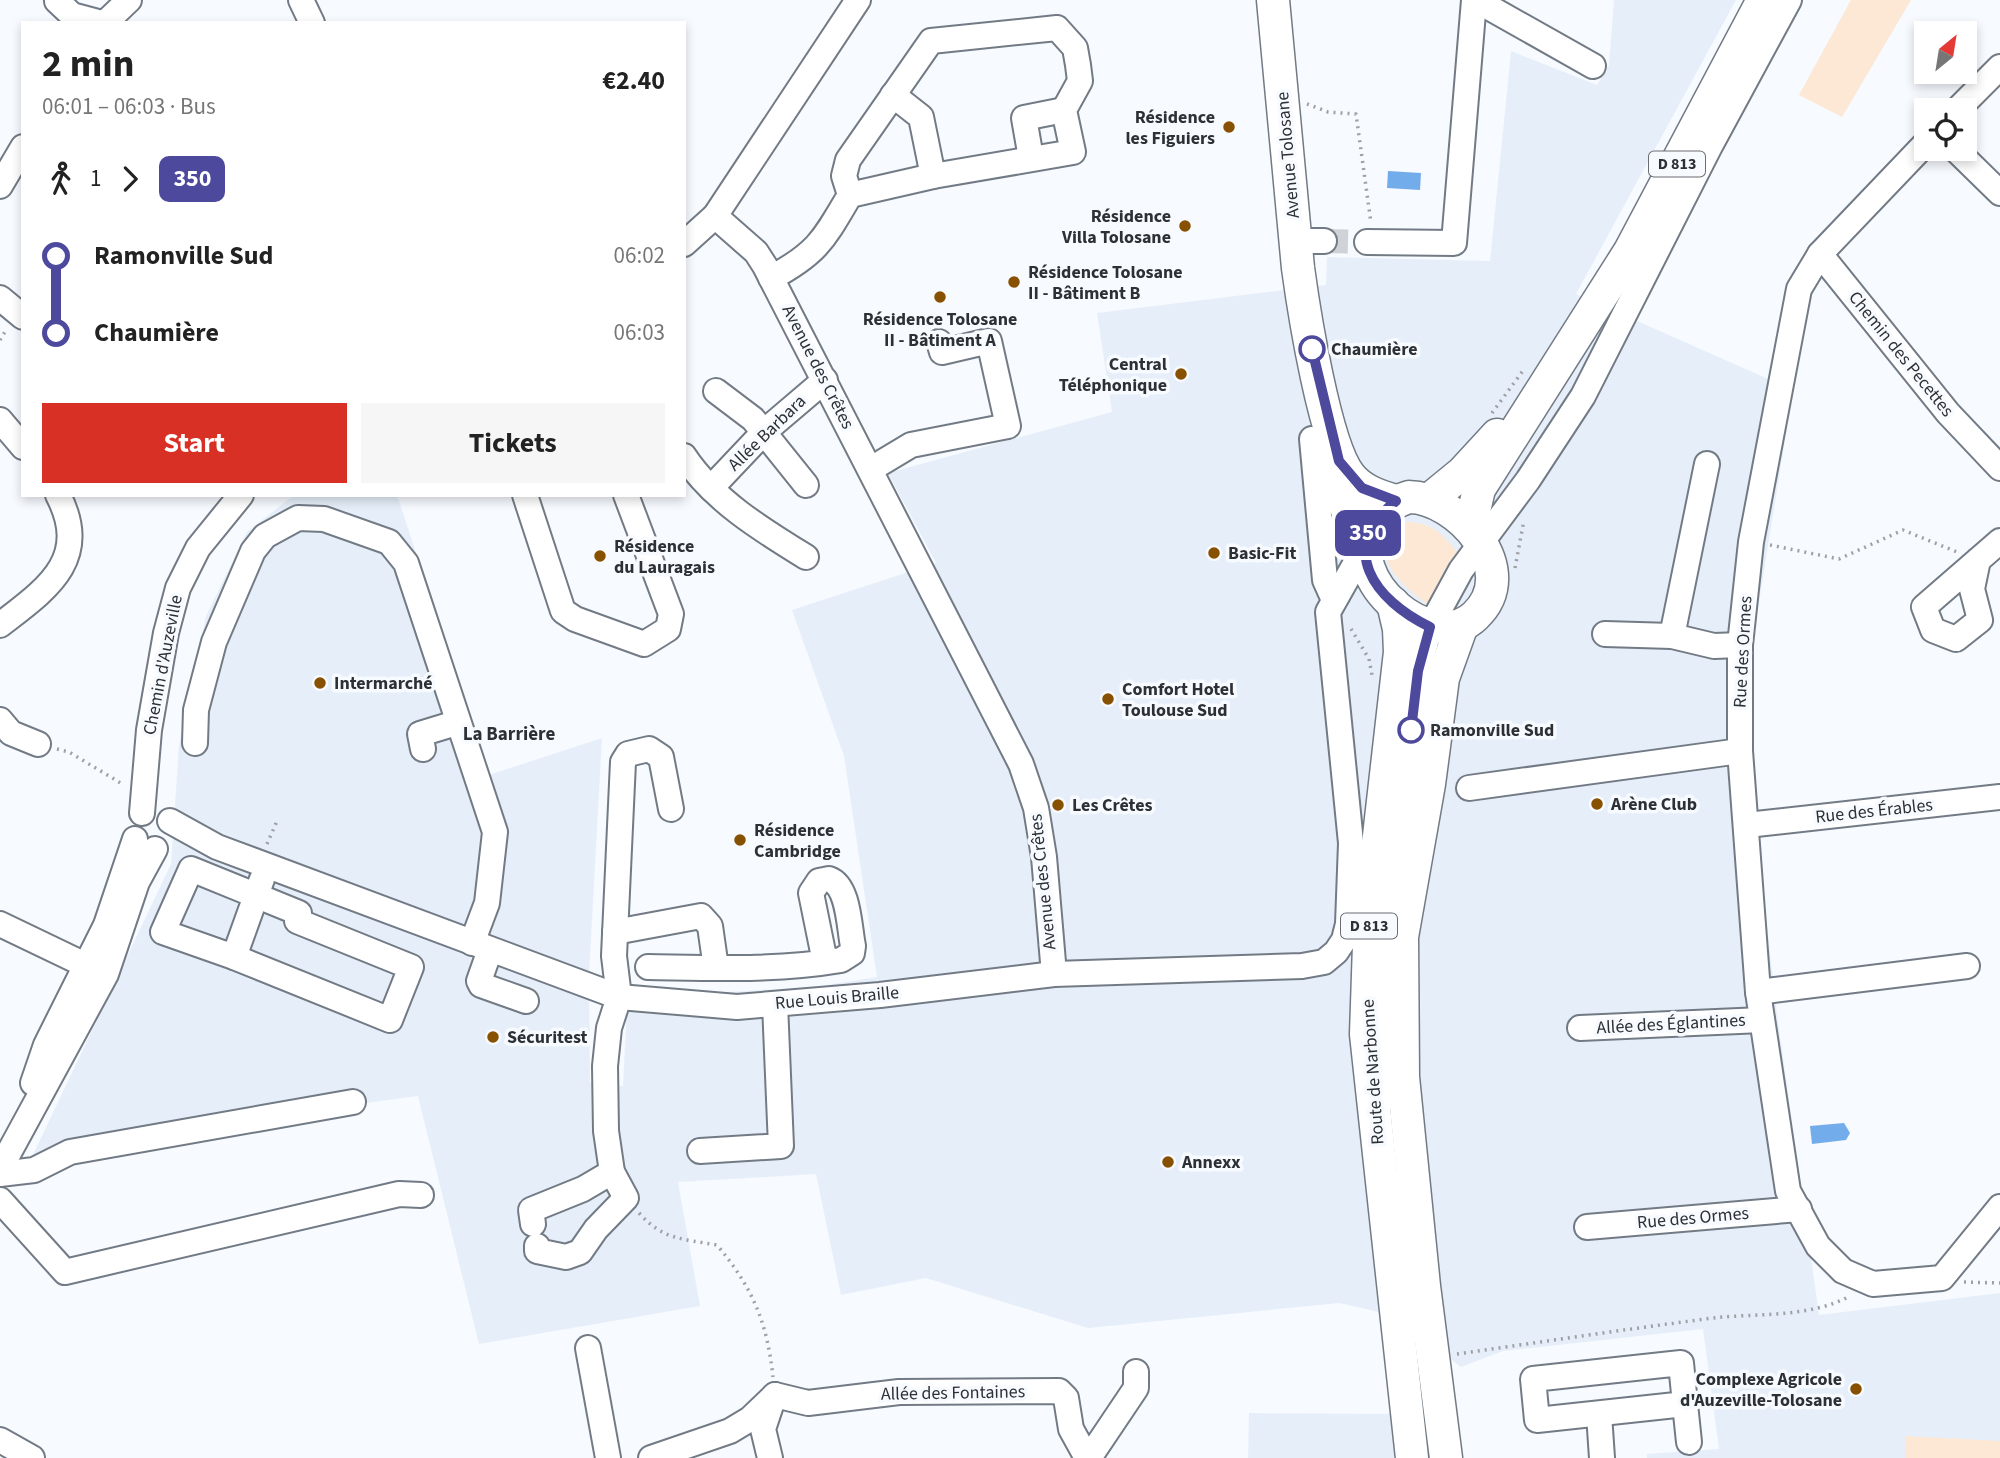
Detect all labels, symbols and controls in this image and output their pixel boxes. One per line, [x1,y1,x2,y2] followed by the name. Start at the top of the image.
[1914,21,1978,84] north arrow
[1914,21,1977,161] map controls
[42,37,134,91] text: 2 min
[602,62,665,99] text: €2.40
[42,90,216,123] text: 06:01 – 06:03 · Bus
[1270,91,1306,219] street label: Avenue Tolosane
[1914,98,1977,161] button: locate
[1125,105,1215,151] place label: Résidence les Figuiers
[1221,119,1237,135] marker: Résidence les Figuiers
[1649,152,1705,176] road number: D 813
[42,160,80,198] icon: walk
[111,160,149,198] icon: forward
[173,161,211,196] text: 350
[90,162,101,195] text: 1
[1061,204,1171,250] place label: Résidence Villa Tolosane
[1177,218,1193,234] marker: Résidence Villa Tolosane
[94,237,273,274] text: Ramonville Sud
[614,239,665,272] text: 06:02
[1028,260,1183,306] place label: Résidence Tolosane II - Bâtiment B
[1006,274,1022,290] marker: Résidence Tolosane II - Bâtiment B
[1842,286,1960,422] street label: Chemin des Pecettes
[932,289,948,305] marker: Résidence Tolosane II - Bâtiment A
[776,300,860,434] street label: Avenue des Crêtes
[863,307,1017,353] place label: Résidence Tolosane II - Bâtiment A
[94,314,219,351] text: Chaumière
[614,316,665,349] text: 06:03
[1299,336,1325,362] marker: Chaumière
[1331,337,1418,362] place label: Chaumière
[1059,352,1167,398] place label: Central Téléphonique
[1173,366,1189,382] marker: Central Téléphonique
[722,389,812,477] street label: Allée Barbara
[42,403,347,483] button: Start
[361,403,665,483] button: Tickets
[1328,510,1408,556] line badge: 350
[1349,515,1387,550] text: 350
[614,534,715,580] place label: Résidence du Lauragais
[1228,541,1296,566] place label: Basic-Fit
[1206,545,1222,561] marker: Basic-Fit
[592,548,608,564] marker: Résidence du Lauragais
[137,593,189,737] street label: Chemin d'Auzeville
[1728,595,1758,709] street label: Rue des Ormes
[334,671,433,696] place label: Intermarché
[312,675,328,691] marker: Intermarché
[1122,677,1234,723] place label: Comfort Hotel Toulouse Sud
[1100,691,1116,707] marker: Comfort Hotel Toulouse Sud
[1398,717,1424,743] marker: Ramonville Sud
[1430,718,1554,743] place label: Ramonville Sud
[463,721,555,748] district label: La Barrière
[1610,792,1697,817] place label: Arène Club
[1814,792,1934,830] street label: Rue des Érables
[1072,793,1152,818] place label: Les Crêtes
[1589,796,1605,812] marker: Arène Club
[1050,797,1066,813] marker: Les Crêtes
[1023,813,1063,951] street label: Avenue des Crêtes
[754,818,841,864] place label: Résidence Cambridge
[732,832,748,848] marker: Résidence Cambridge
[1341,914,1397,938] road number: D 813
[774,980,900,1016] street label: Rue Louis Braille
[1355,998,1391,1146] street label: Route de Narbonne
[1596,1008,1746,1040] street label: Allée des Églantines
[507,1025,588,1050] place label: Sécuritest
[485,1029,501,1045] marker: Sécuritest
[1181,1150,1240,1175] place label: Annexx
[1160,1154,1176,1170] marker: Annexx
[1636,1201,1750,1235] street label: Rue des Ormes
[1680,1367,1842,1413] place label: Complexe Agricole d'Auzeville-Tolosane
[881,1379,1025,1407] street label: Allée des Fontaines
[1848,1381,1864,1397] marker: Complexe Agricole d'Auzeville-Tolosane

